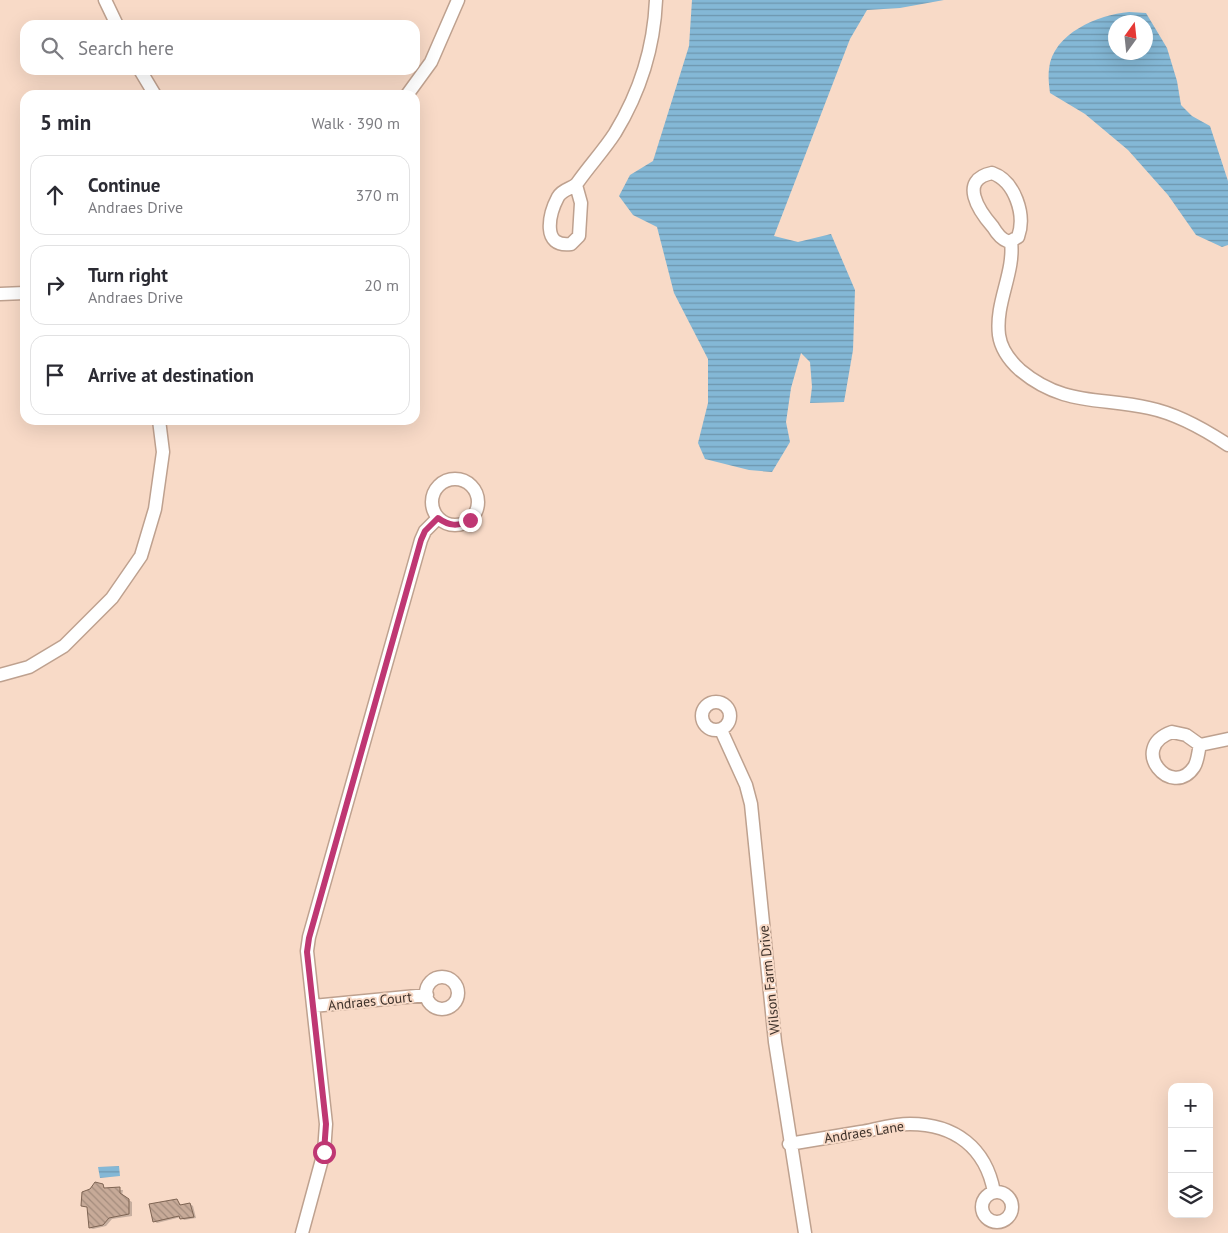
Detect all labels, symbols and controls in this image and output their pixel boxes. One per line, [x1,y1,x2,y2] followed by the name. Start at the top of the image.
[1108,15,1153,60] north arrow
[20,20,420,75] search box
[38,34,66,62] icon: search
[78,36,174,60] text: Search here
[40,109,91,136] text: 5 min
[311,113,400,133] text: Walk · 390 m
[88,173,160,197] text: Continue
[41,181,69,209] icon: ahead
[356,185,399,205] text: 370 m
[88,197,183,217] text: Andraes Drive
[88,263,168,287] text: Turn right
[41,271,69,299] icon: right
[364,275,399,295] text: 20 m
[88,287,183,307] text: Andraes Drive
[41,361,69,389] icon: arrive
[88,363,254,387] text: Arrive at destination
[459,509,482,532] route end
[754,925,784,1035] street label: Wilson Farm Drive
[327,988,413,1014] street label: Andraes Court
[1168,1083,1213,1218] map controls
[1168,1083,1213,1128] button: +
[823,1117,905,1147] street label: Andraes Lane
[1168,1128,1213,1173] button: −
[313,1141,336,1164] route start
[1168,1173,1213,1218] button: layers

